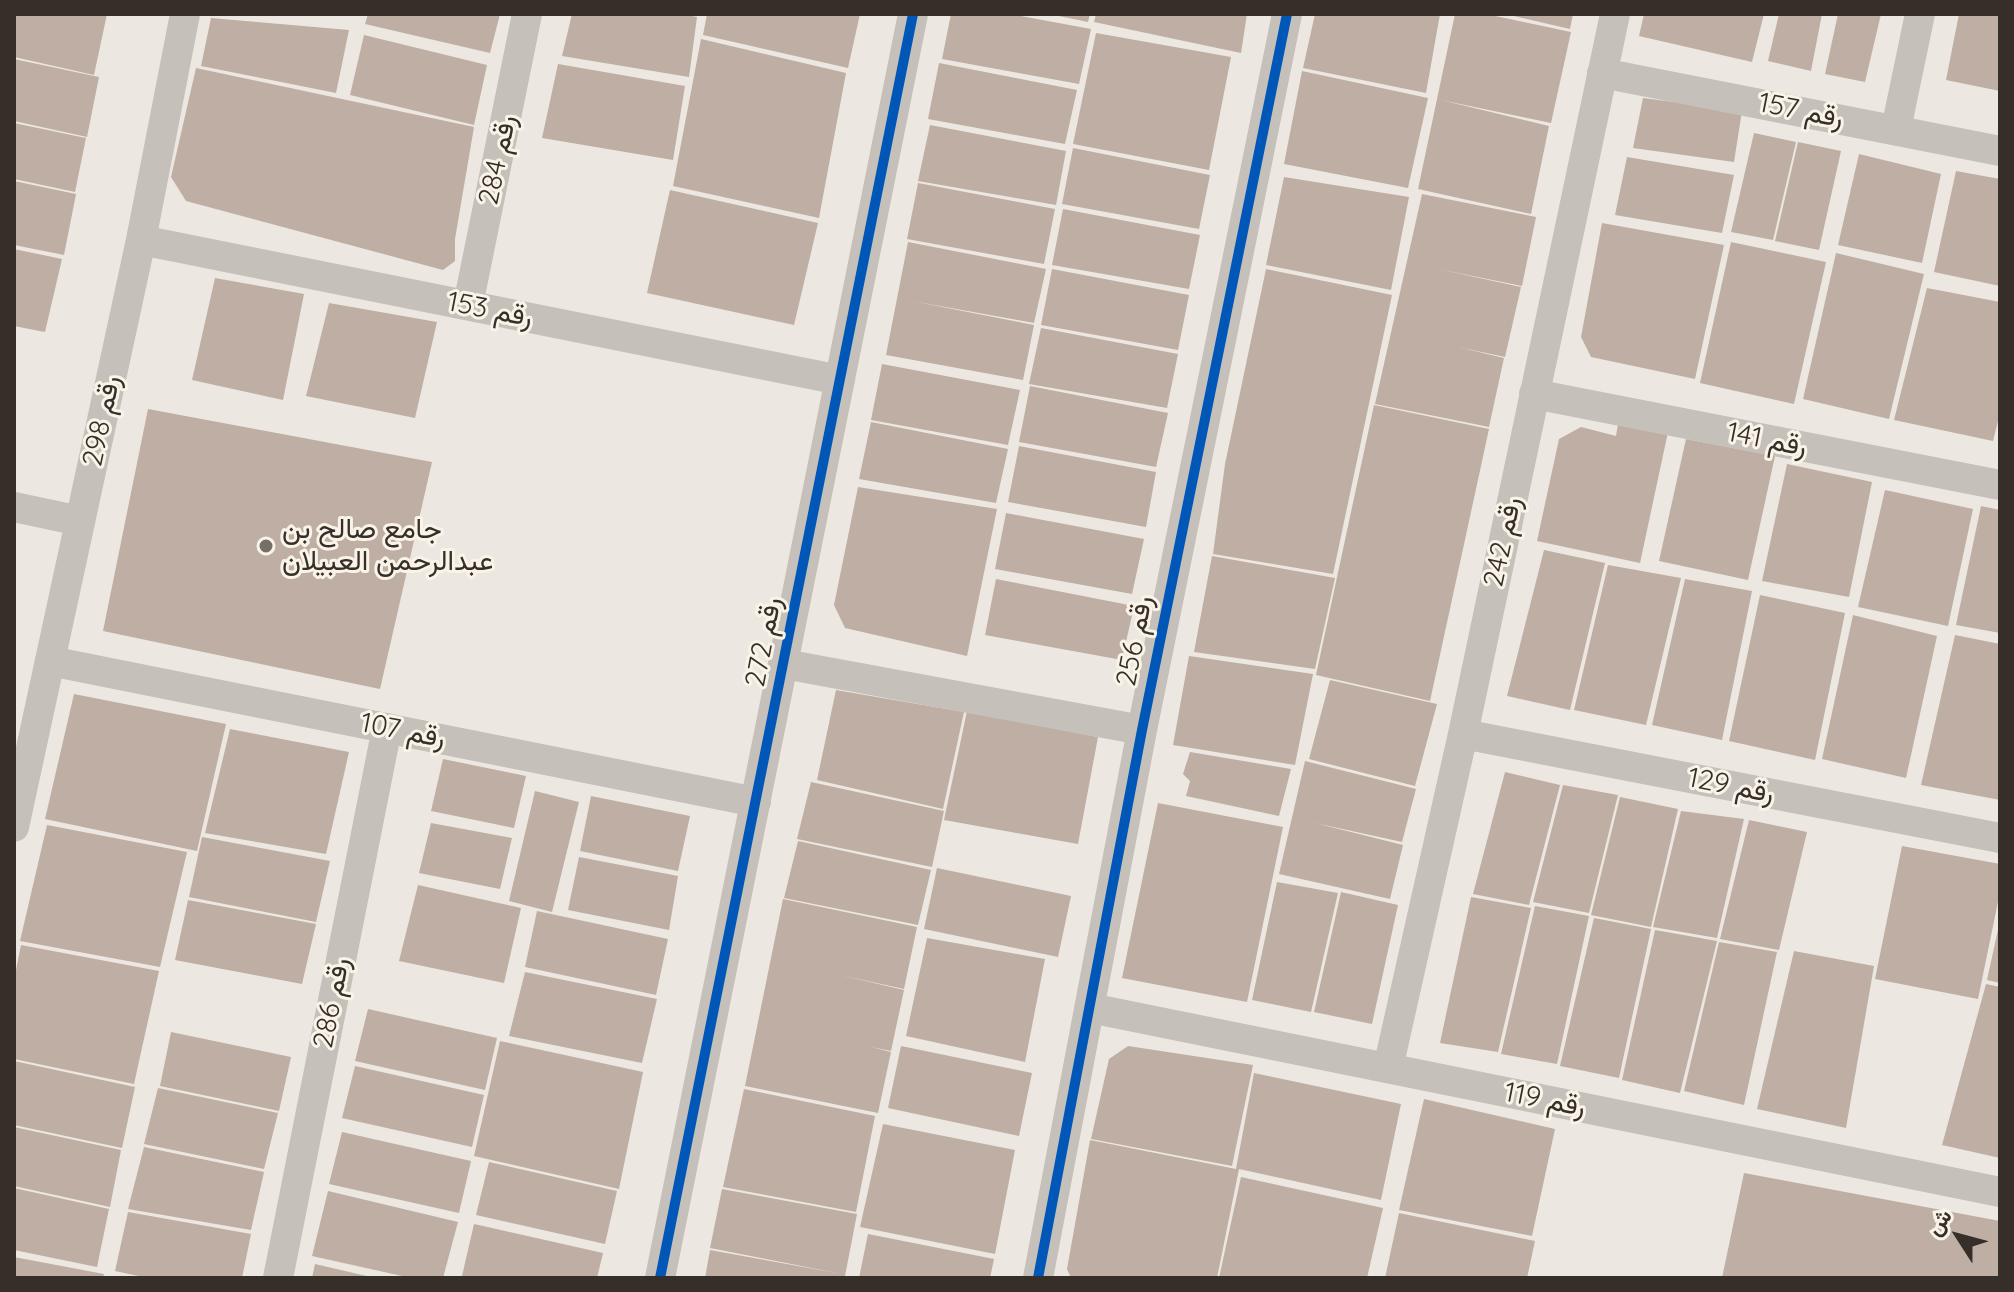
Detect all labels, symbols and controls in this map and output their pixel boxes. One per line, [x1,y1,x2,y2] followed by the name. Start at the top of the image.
[1756,86,1846,136] street label: رقم 157
[472,112,524,208] street label: رقم 284
[445,285,535,335] street label: رقم 153
[76,372,128,470] street label: رقم 298
[1724,416,1810,464] street label: رقم 141
[1477,494,1529,590] street label: رقم 242
[282,513,493,579] place label: جامع صالح بن عبدالرحمن العبيلان
[257,537,275,555] marker: جامع صالح بن عبدالرحمن العبيلان
[1110,593,1160,689] street label: رقم 256
[739,594,789,690] street label: رقم 272
[358,706,448,756] street label: رقم 107
[1685,761,1777,811] street label: رقم 129
[307,955,357,1051] street label: رقم 286
[1501,1076,1589,1124] street label: رقم 119
[1918,1196,1998,1276] north arrow
[1919,1203,1958,1241] text: ش

